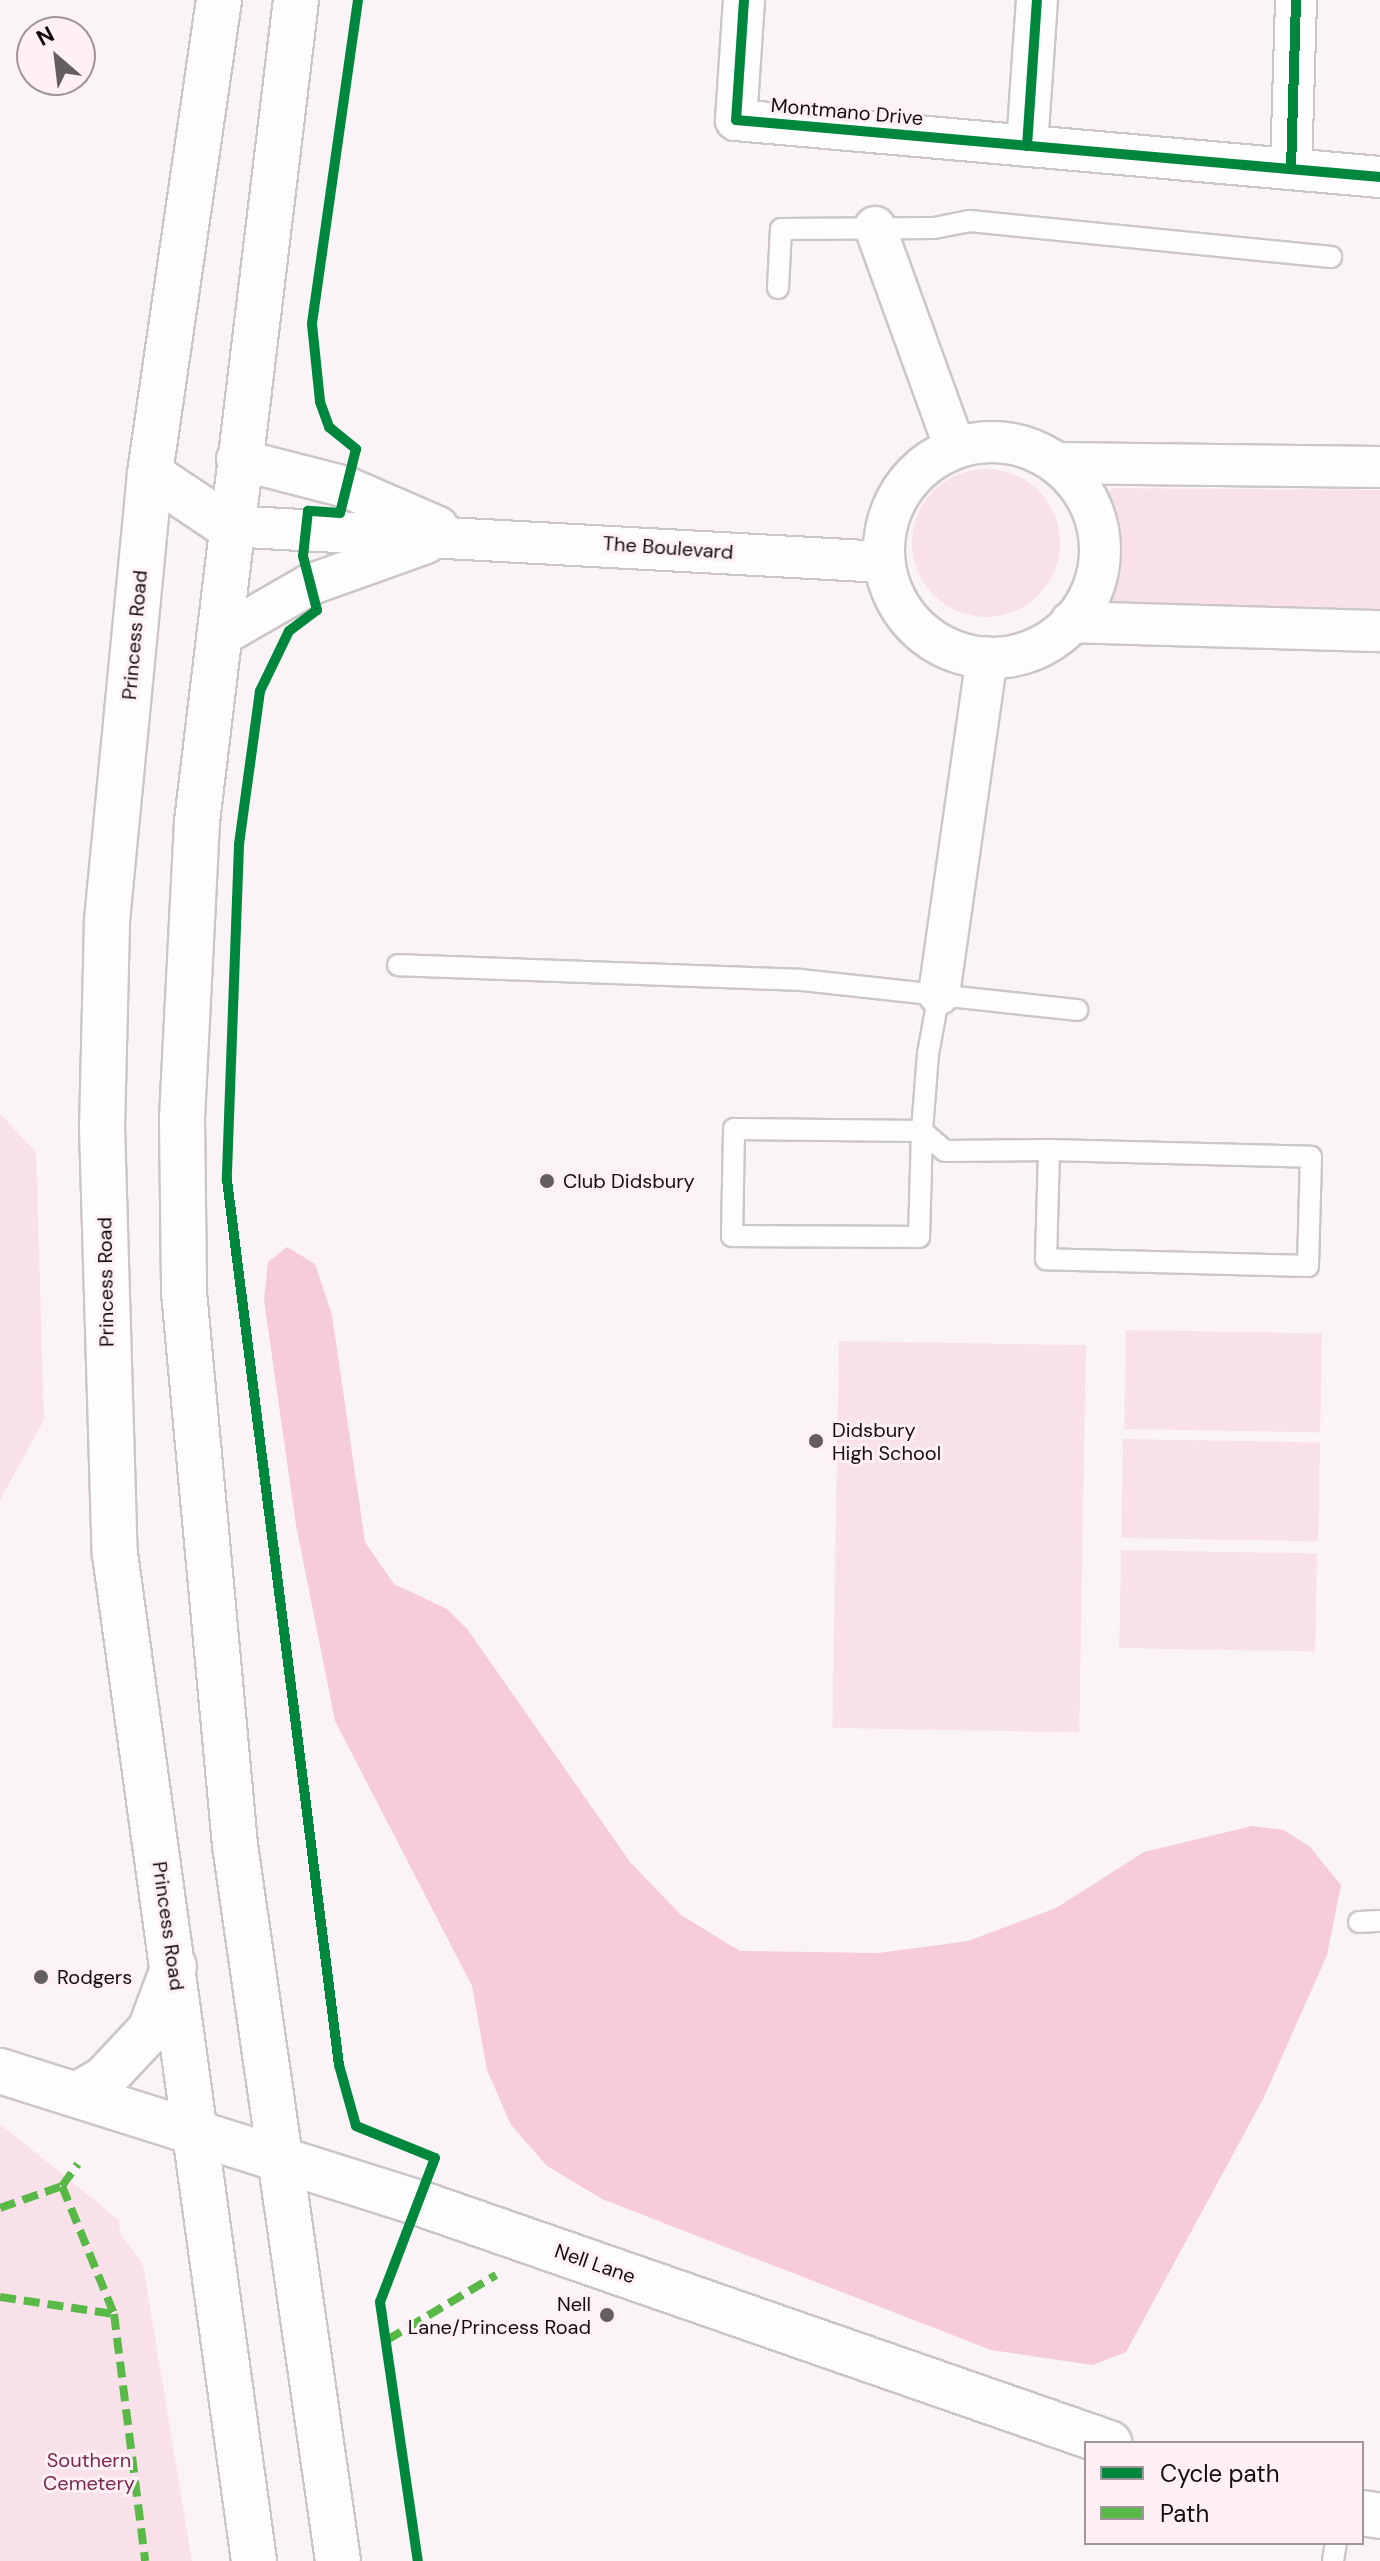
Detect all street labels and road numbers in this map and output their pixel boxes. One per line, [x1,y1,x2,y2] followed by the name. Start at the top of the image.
[770,93,924,131] street label: Montmano Drive
[602,531,734,565] street label: The Boulevard
[117,569,153,701] street label: Princess Road
[93,1217,119,1347] street label: Princess Road
[147,1860,189,1992] street label: Princess Road
[552,2239,638,2289] street label: Nell Lane

